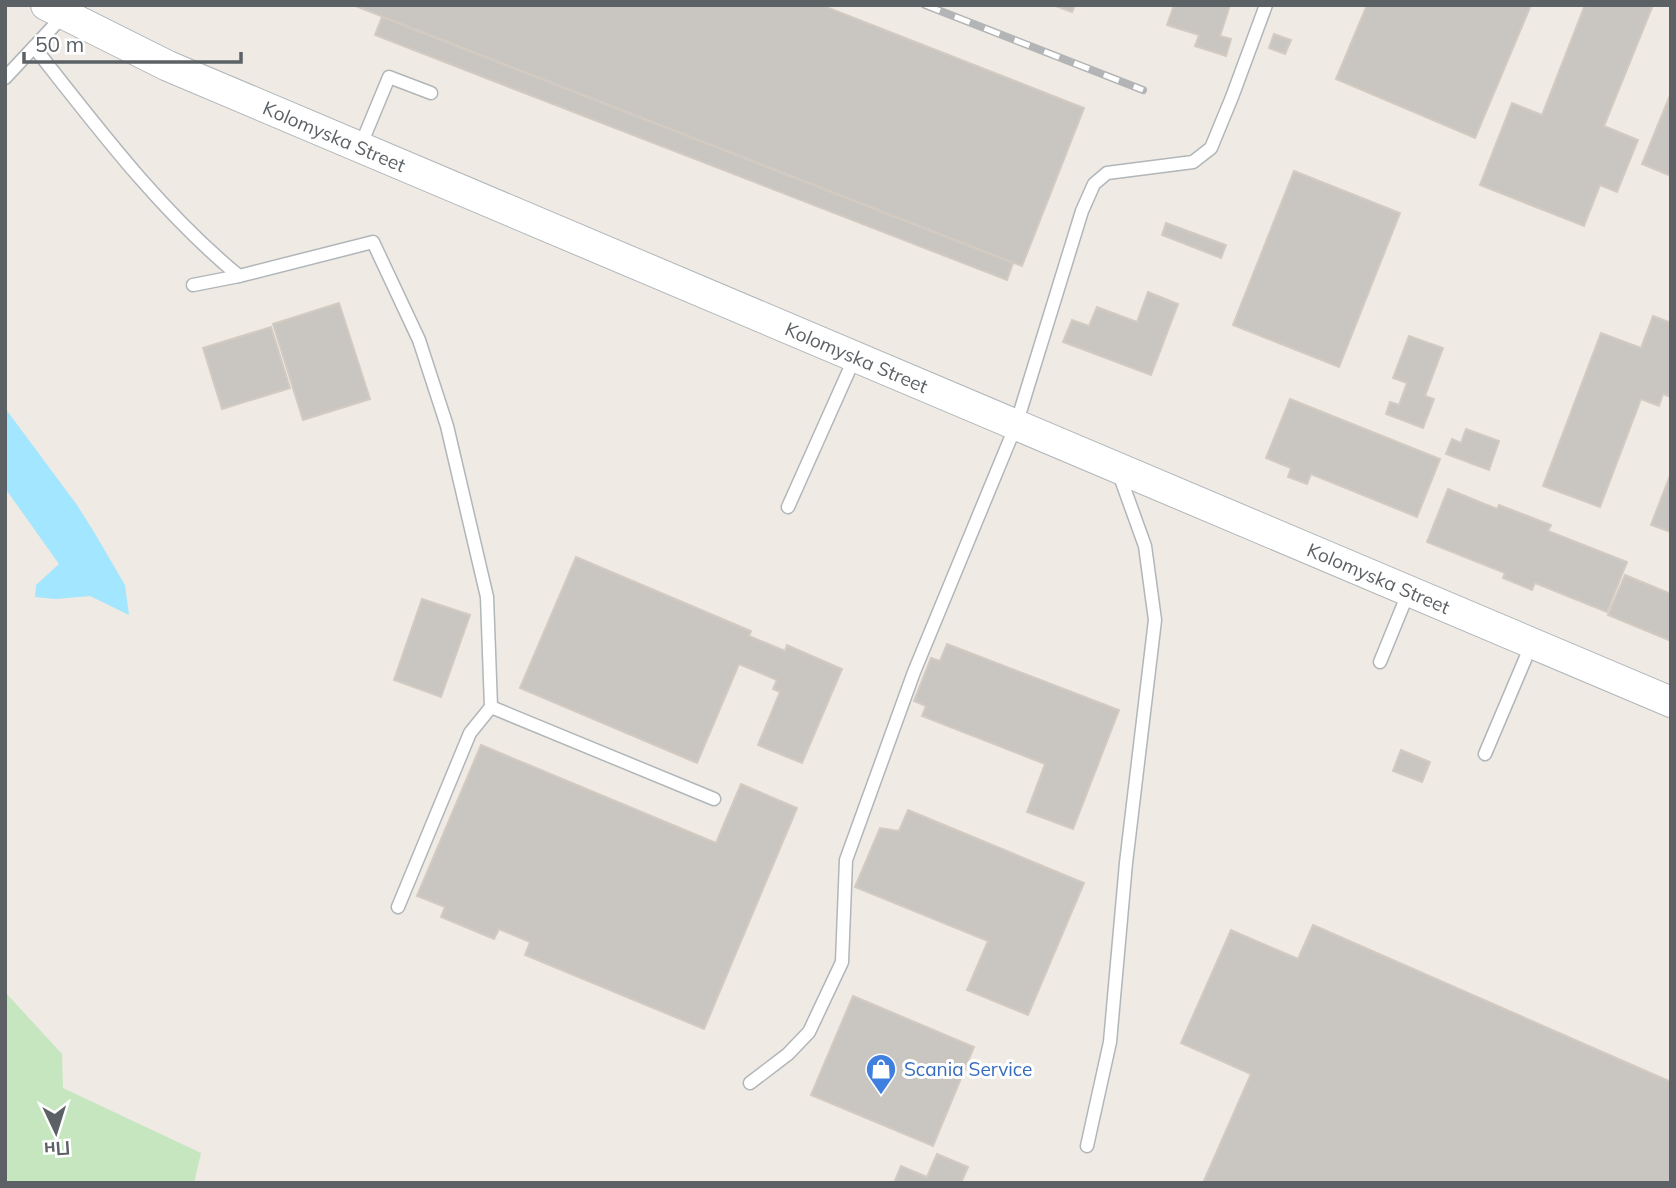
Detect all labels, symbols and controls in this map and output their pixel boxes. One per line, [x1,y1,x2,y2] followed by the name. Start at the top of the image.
[24,21,242,65] scale bar
[35,31,84,57] text: 50 m
[259,96,410,177] street label: Kolomyska Street
[782,317,932,398] street label: Kolomyska Street
[1304,537,1454,619] street label: Kolomyska Street
[864,1052,898,1096] shop icon: Scania Service
[904,1057,1032,1081] place label: Scania Service
[21,1097,91,1167] north arrow
[43,1136,71,1162] text: Пн

